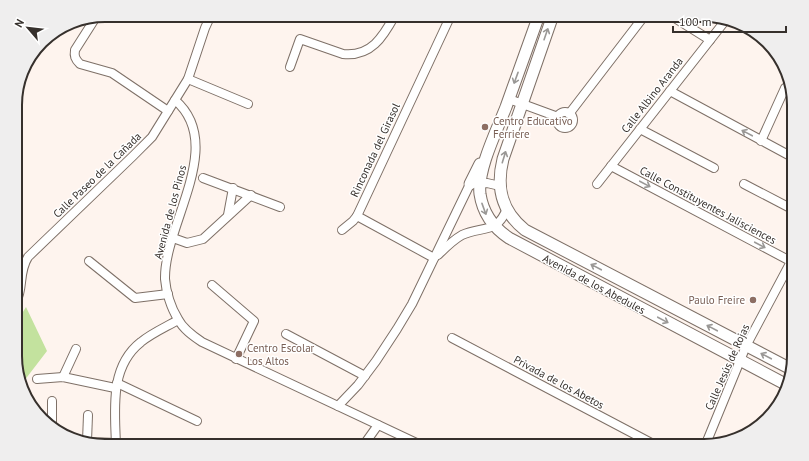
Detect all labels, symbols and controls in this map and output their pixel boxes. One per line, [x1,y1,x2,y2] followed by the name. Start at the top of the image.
[8,8,48,48] north arrow
[673,8,786,34] scale bar
[679,14,712,29] text: 100 m
[11,17,27,30] text: N
[543,29,551,41] one-way arrow
[618,54,686,136] street label: Calle Albino Aranda
[512,72,520,84] one-way arrow
[347,100,403,199] street label: Rinconada del Girasol
[493,114,573,141] place label: Centro Educativo Ferriere
[480,122,490,132] marker: Centro Educativo Ferriere
[50,129,144,221] street label: Calle Paseo de la Cañada
[741,129,753,137] one-way arrow
[501,151,508,164] one-way arrow
[151,163,189,261] street label: Avenida de los Pinos
[637,163,779,247] street label: Calle Constituyentes Jalisciences
[639,181,651,188] one-way arrow
[481,202,489,214] one-way arrow
[754,242,766,250] one-way arrow
[540,251,648,317] street label: Avenida de los Abedules
[591,263,603,271] one-way arrow
[689,293,745,307] place label: Paulo Freire
[748,295,758,305] marker: Paulo Freire
[657,317,669,324] one-way arrow
[702,321,752,412] street label: Calle Jesús de Rojas
[706,323,718,331] one-way arrow
[247,341,315,368] place label: Centro Escolar Los Altos
[234,349,244,359] marker: Centro Escolar Los Altos
[511,352,607,412] street label: Privada de los Abetos
[760,352,772,359] one-way arrow

